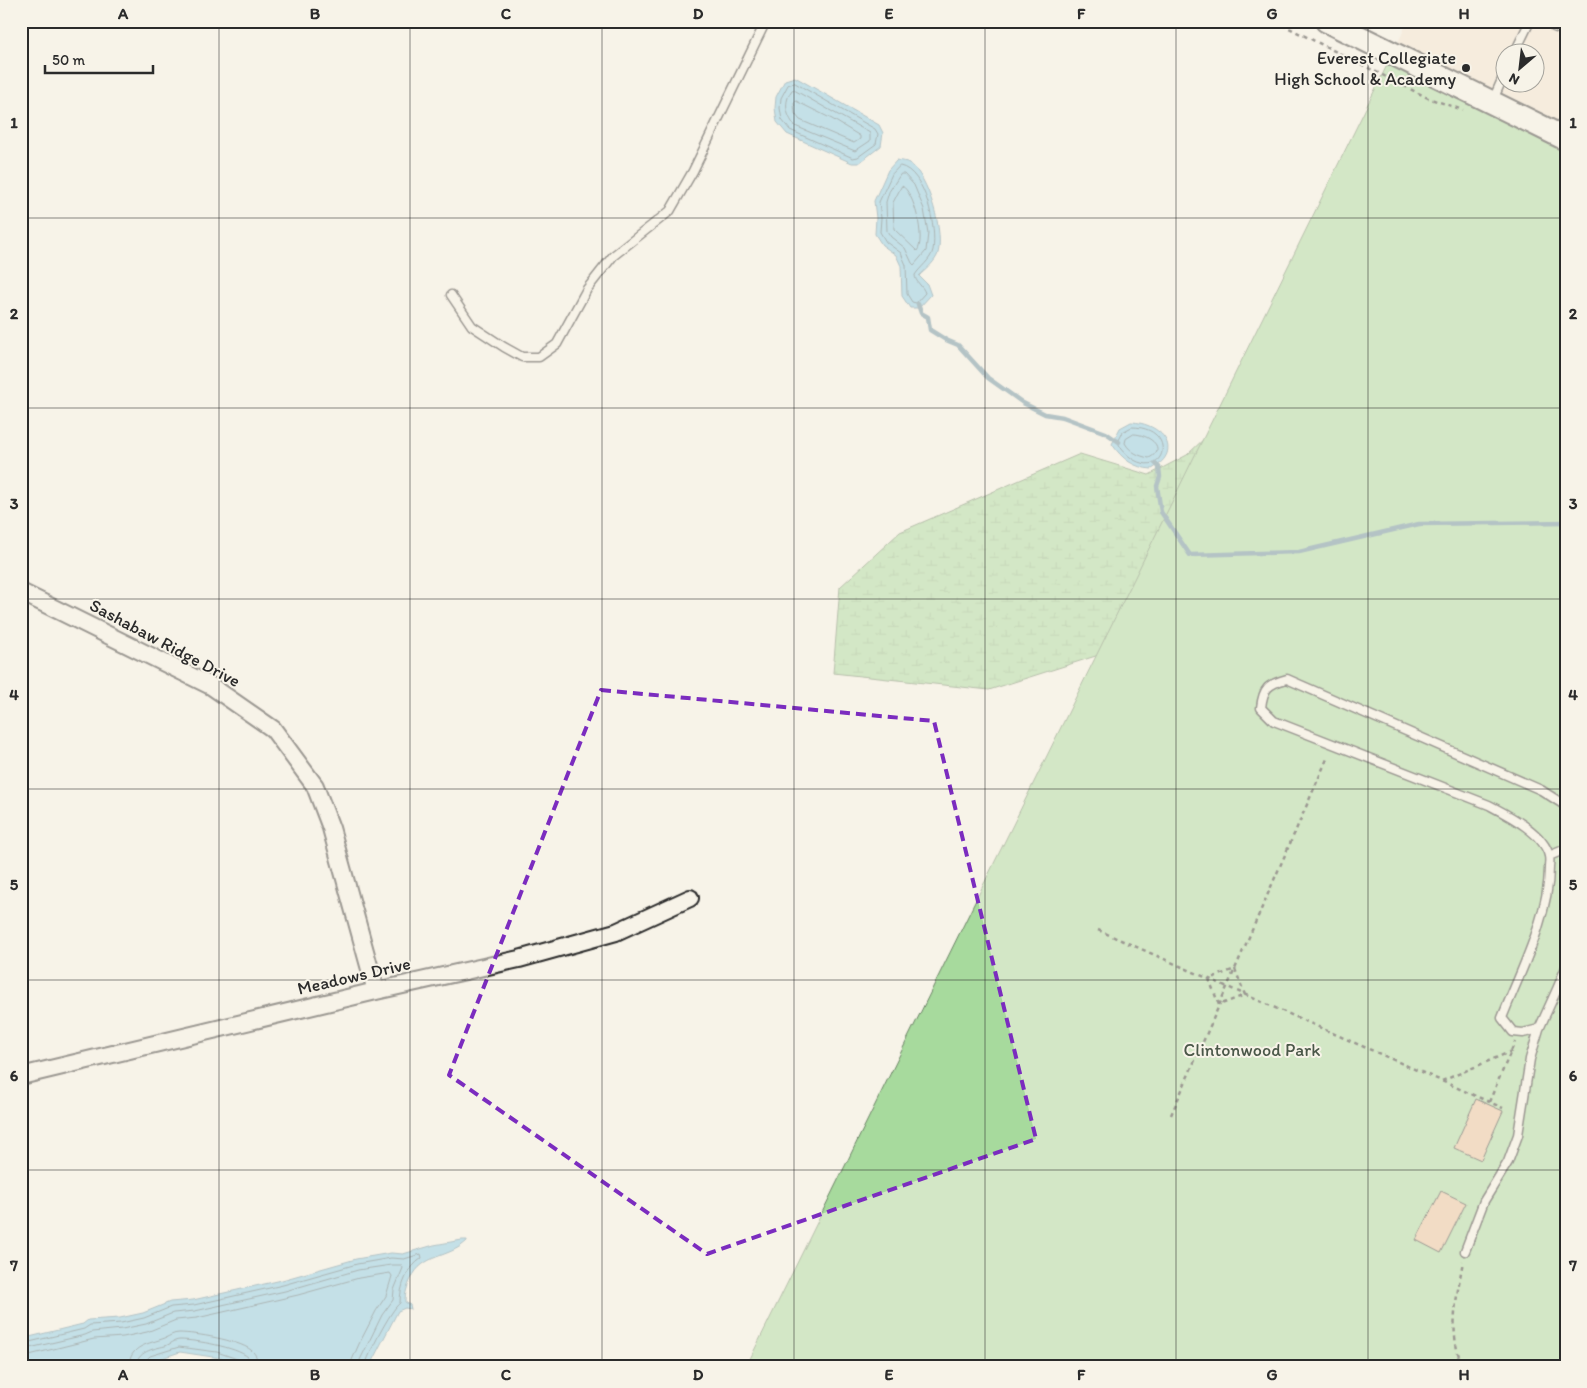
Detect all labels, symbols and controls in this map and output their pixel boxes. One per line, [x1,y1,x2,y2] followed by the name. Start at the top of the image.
[117,4,129,23] text: A
[310,4,321,23] text: B
[501,4,512,23] text: C
[693,4,704,23] text: D
[885,4,894,23] text: E
[1077,4,1086,23] text: F
[1266,4,1278,23] text: G
[1458,4,1470,23] text: H
[45,42,152,74] scale bar
[1494,42,1544,92] north arrow
[1274,47,1456,90] place label: Everest Collegiate High School & Academy
[52,51,85,69] text: 50 m
[1460,62,1472,74] marker: Everest Collegiate High School & Academy
[1506,69,1522,89] text: N
[10,113,18,132] text: 1
[1569,113,1577,132] text: 1
[10,304,19,323] text: 2
[1569,304,1578,323] text: 2
[10,494,19,513] text: 3
[1569,494,1578,513] text: 3
[86,594,244,692] street label: Sashabaw Ridge Drive
[9,685,19,704] text: 4
[1568,685,1578,704] text: 4
[10,875,19,894] text: 5
[1569,875,1578,894] text: 5
[295,952,413,1000] street label: Meadows Drive
[1184,1039,1320,1061] park label: Clintonwood Park
[10,1066,19,1085] text: 6
[1569,1066,1578,1085] text: 6
[9,1256,18,1275] text: 7
[1568,1256,1577,1275] text: 7
[117,1365,129,1384] text: A
[310,1365,321,1384] text: B
[501,1365,512,1384] text: C
[693,1365,704,1384] text: D
[885,1365,894,1384] text: E
[1077,1365,1086,1384] text: F
[1266,1365,1278,1384] text: G
[1458,1365,1470,1384] text: H

